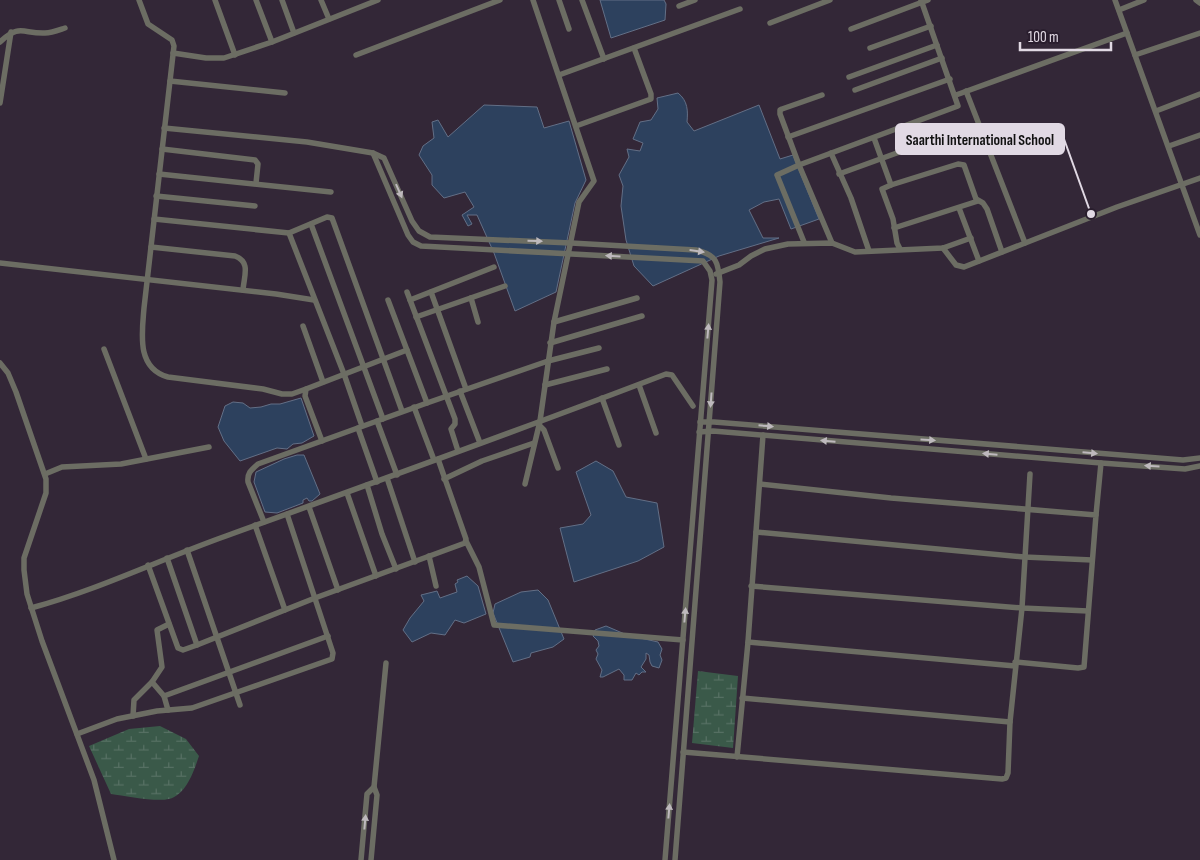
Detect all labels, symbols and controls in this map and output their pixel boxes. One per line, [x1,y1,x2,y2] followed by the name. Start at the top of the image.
[1020,20,1111,52] scale bar
[1028,28,1059,47] text: 100 m
[896,124,1064,154] callout: Saarthi International School
[906,131,1054,150] text: Saarthi International School
[395,184,403,198] one-way arrow
[527,238,543,246] one-way arrow
[689,248,705,256] one-way arrow
[605,251,621,259] one-way arrow
[704,322,712,338] one-way arrow
[707,392,715,408] one-way arrow
[758,422,774,430] one-way arrow
[920,436,936,444] one-way arrow
[819,437,835,445] one-way arrow
[1082,449,1098,457] one-way arrow
[981,450,997,458] one-way arrow
[1143,462,1159,470] one-way arrow
[681,606,689,622] one-way arrow
[665,803,673,819] one-way arrow
[361,814,369,830] one-way arrow

